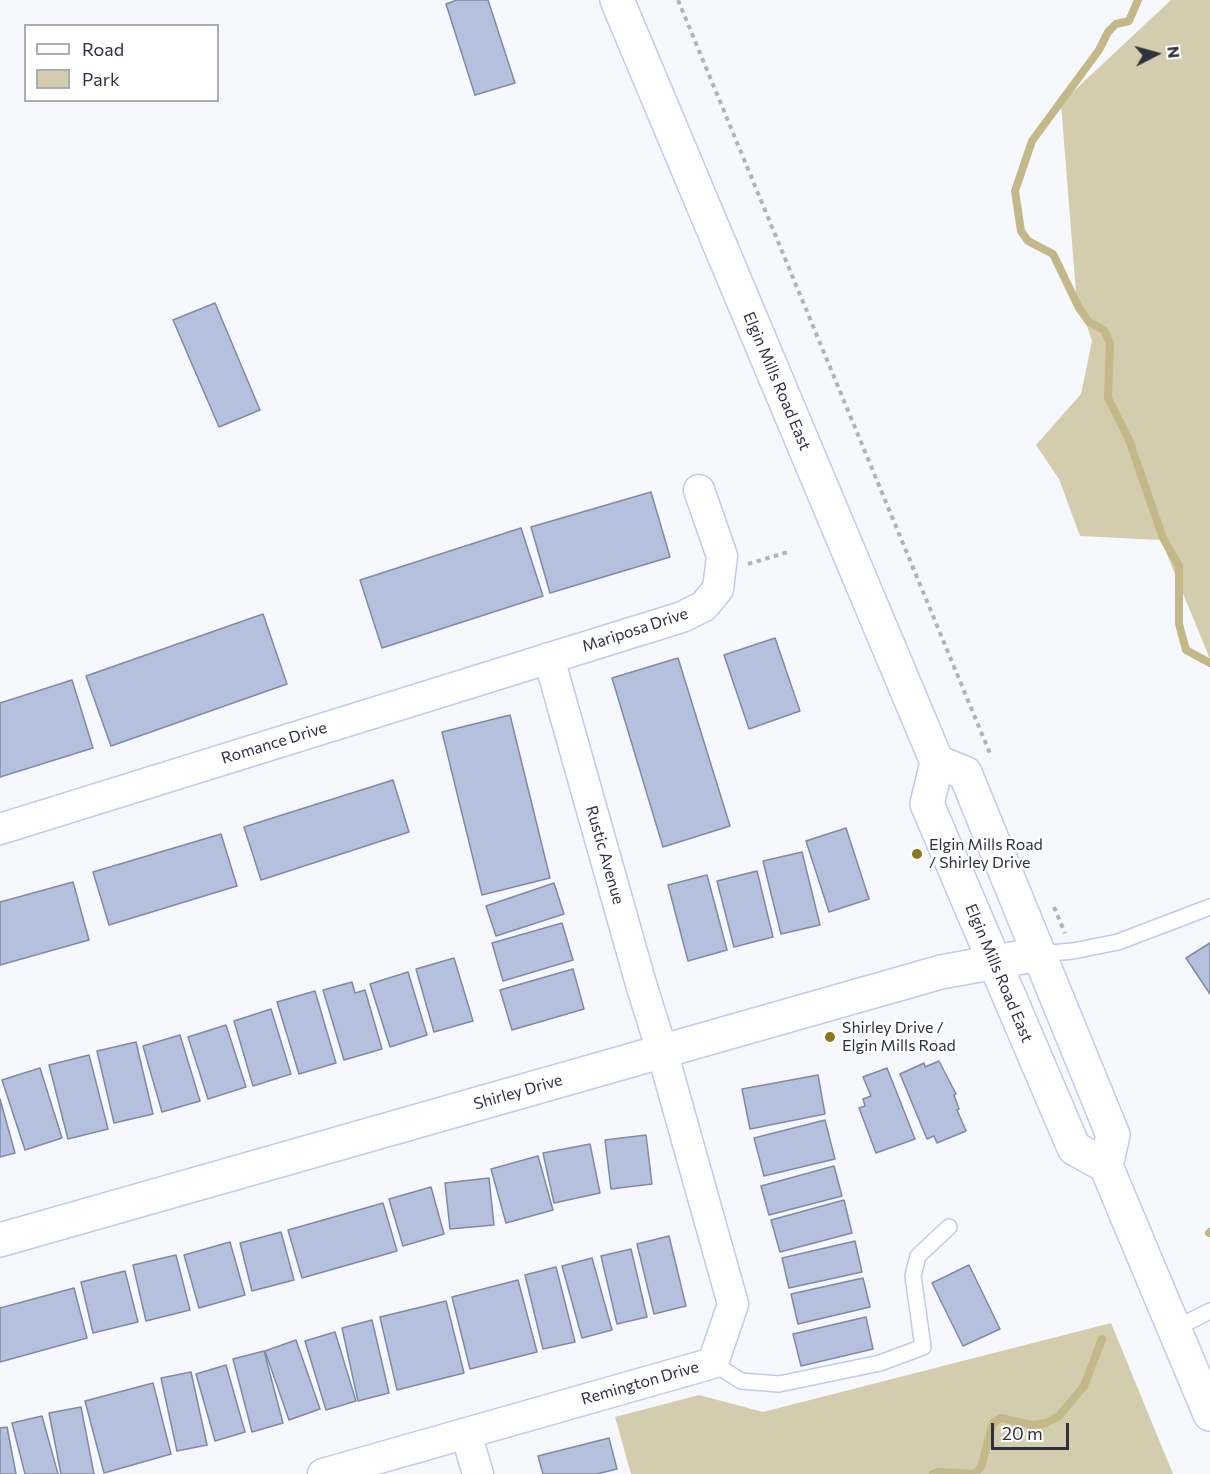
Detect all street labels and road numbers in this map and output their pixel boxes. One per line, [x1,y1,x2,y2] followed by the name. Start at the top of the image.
[739,309,815,453] street label: Elgin Mills Road East
[580,604,690,656] street label: Mariposa Drive
[219,718,329,768] street label: Romance Drive
[582,803,628,907] street label: Rustic Avenue
[961,901,1037,1045] street label: Elgin Mills Road East
[471,1070,565,1114] street label: Shirley Drive
[579,1357,701,1409] street label: Remington Drive

